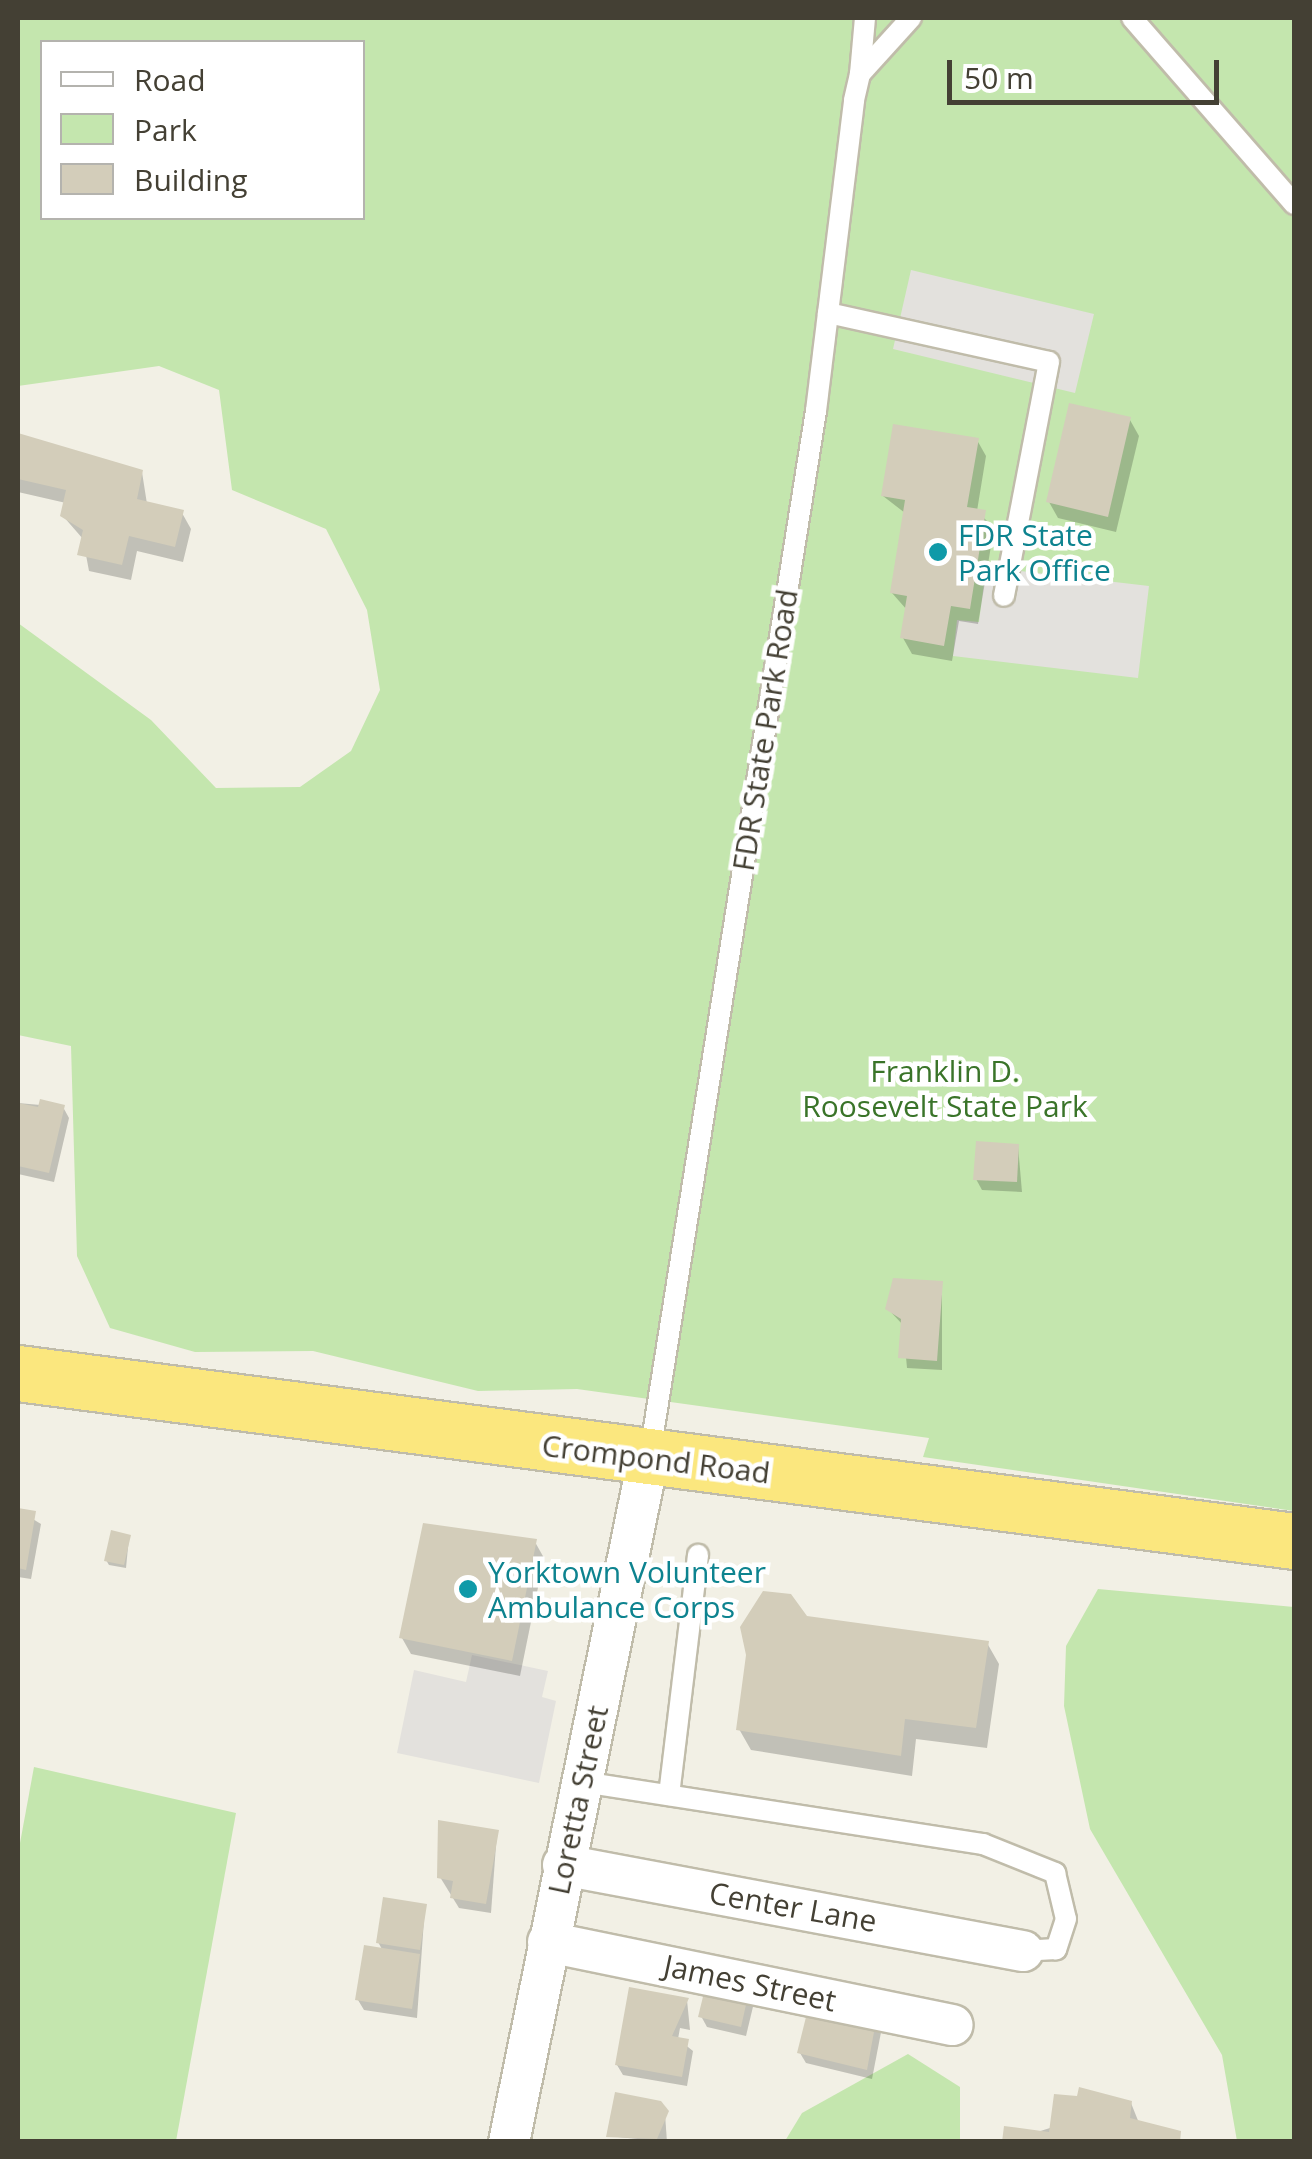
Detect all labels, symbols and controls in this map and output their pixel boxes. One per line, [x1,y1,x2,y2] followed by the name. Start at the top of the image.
[40,40,365,220] legend
[952,40,1224,102] scale bar
[964,57,1034,98] text: 50 m
[134,59,206,100] text: Road
[134,109,197,150] text: Park
[134,159,248,200] text: Building
[958,517,1111,588] place label: FDR State Park Office
[927,541,949,563] marker: FDR State Park Office
[725,587,805,873] street label: FDR State Park Road
[802,1053,1088,1124] park label: Franklin D. Roosevelt State Park
[540,1427,772,1491] street label: Crompond Road
[488,1554,766,1624] place label: Yorktown Volunteer Ambulance Corps
[457,1578,479,1600] marker: Yorktown Volunteer Ambulance Corps
[540,1702,616,1898] street label: Loretta Street
[707,1875,879,1939] street label: Center Lane
[661,1947,839,2019] street label: James Street

